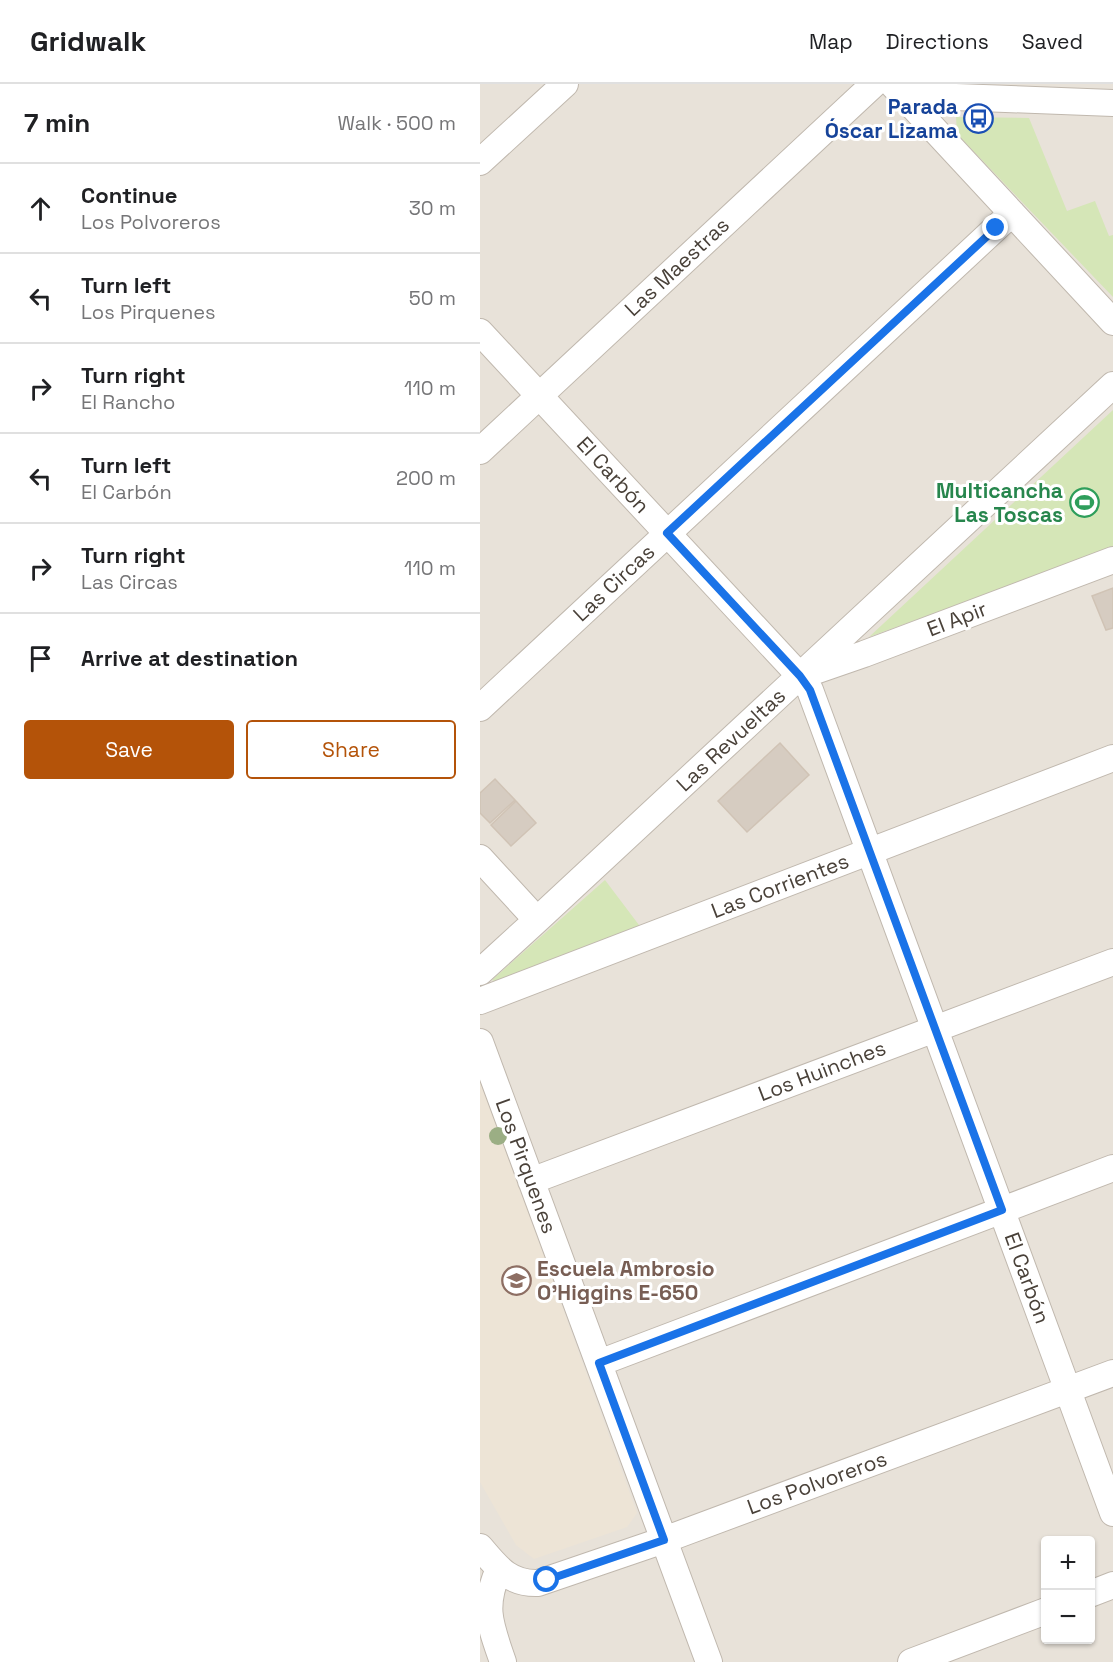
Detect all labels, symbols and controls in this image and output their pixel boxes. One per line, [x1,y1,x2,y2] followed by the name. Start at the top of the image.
[30,23,146,59] text: Gridwalk
[809,28,853,55] text: Map
[886,28,989,55] text: Directions
[1022,28,1083,55] text: Saved
[825,93,958,144] place label: Parada Óscar Lizama
[963,103,995,135] bus stop icon: Parada Óscar Lizama
[24,106,90,140] text: 7 min
[338,110,456,136] text: Walk · 500 m
[81,181,177,209] text: Continue
[24,192,57,225] icon: ahead
[409,195,456,221] text: 30 m
[81,209,221,235] text: Los Polvoreros
[619,211,735,322] street label: Las Maestras
[982,214,1008,240] route end
[81,271,171,299] text: Turn left
[24,282,57,315] icon: left
[409,285,456,311] text: 50 m
[81,299,216,325] text: Los Pirquenes
[81,361,186,389] text: Turn right
[24,372,57,405] icon: right
[404,375,456,401] text: 110 m
[81,389,175,415] text: El Rancho
[571,431,656,519] street label: El Carbón
[81,451,171,479] text: Turn left
[24,462,57,495] icon: left
[396,465,456,491] text: 200 m
[936,477,1063,528] place label: Multicancha Las Toscas
[81,479,172,505] text: El Carbón
[1068,487,1100,519] sports icon: Multicancha Las Toscas
[567,538,660,627] street label: Las Circas
[81,541,186,569] text: Turn right
[24,552,57,585] icon: right
[404,555,456,581] text: 110 m
[81,569,178,595] text: Las Circas
[923,595,991,642] street label: El Apir
[24,642,57,675] icon: arrive
[81,644,298,672] text: Arrive at destination
[670,682,791,797] street label: Las Revueltas
[24,720,234,779] button: Save
[246,720,456,779] button: Share
[707,847,852,924] street label: Las Corrientes
[754,1034,889,1107] street label: Los Huinches
[490,1095,563,1237] street label: Los Pirquenes
[999,1228,1056,1327] street label: El Carbón
[537,1255,715,1306] place label: Escuela Ambrosio O'Higgins E-650
[500,1265,532,1297] school or university icon: Escuela Ambrosio O'Higgins E-650
[743,1445,890,1520] street label: Los Polvoreros
[1041,1536,1095,1644] map controls
[1041,1536,1095,1590] button: +
[533,1566,559,1592] route start
[1041,1590,1095,1644] button: −

